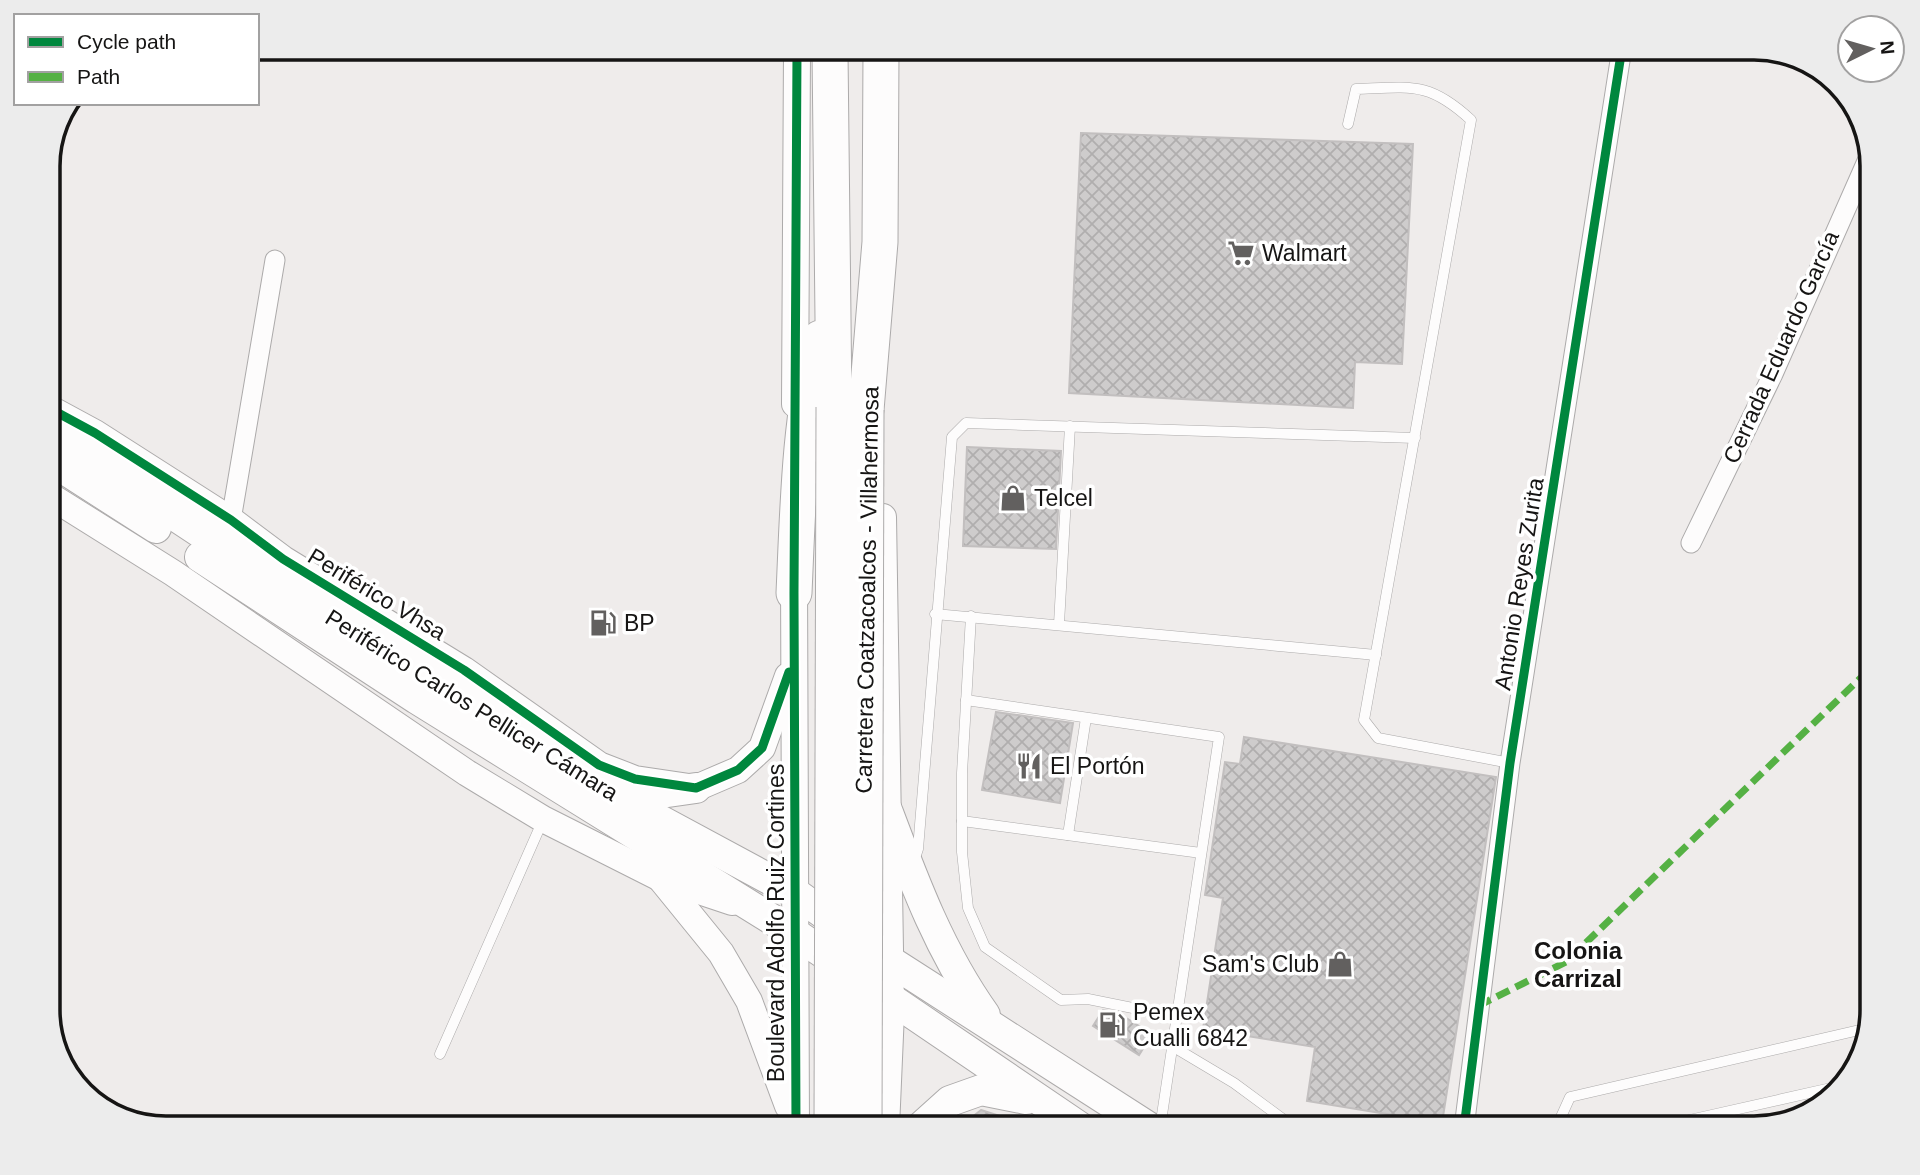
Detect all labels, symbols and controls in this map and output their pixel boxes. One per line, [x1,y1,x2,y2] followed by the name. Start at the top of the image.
[14,14,259,105] legend
[1836,14,1906,84] north arrow
[77,30,176,53] text: Cycle path
[1876,40,1898,55] text: N
[77,65,120,88] text: Path
[1718,226,1844,467] street label: Cerrada Eduardo García
[1226,238,1256,268] supermarket icon: Walmart
[1262,240,1347,266] place label: Walmart
[850,386,884,794] street label: Carretera Coatzacoalcos - Villahermosa
[1489,476,1549,692] street label: Antonio Reyes Zurita
[998,483,1028,513] shop icon: Telcel
[1034,485,1093,511] place label: Telcel
[303,543,451,645] street label: Periférico Vhsa
[321,604,623,806] street label: Periférico Carlos Pellicer Cámara
[588,608,618,638] fuel station icon: BP
[624,610,655,636] place label: BP
[1014,751,1044,781] restaurant icon: El Portón
[1050,753,1145,779] place label: El Portón
[763,764,789,1082] street label: Boulevard Adolfo Ruiz Cortines
[1534,937,1623,992] district label: Colonia Carrizal
[1325,949,1355,979] shop icon: Sam's Club
[1202,951,1319,977] place label: Sam's Club
[1133,999,1248,1051] place label: Pemex Cualli 6842
[1097,1010,1127,1040] fuel station icon: Pemex Cualli 6842

